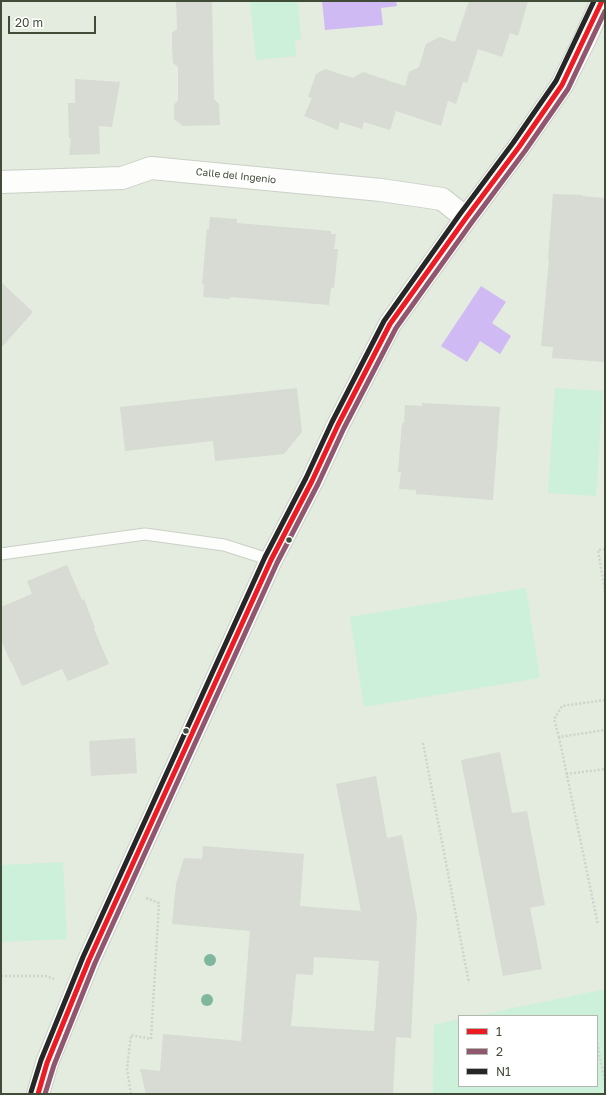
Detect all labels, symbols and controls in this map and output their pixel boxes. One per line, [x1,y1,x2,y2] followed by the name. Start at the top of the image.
[10,8,98,34] scale bar
[15,15,43,30] text: 20 m
[195,166,277,186] street label: Calle del Ingenio
[284,535,294,545] unlabelled marker
[181,726,191,736] unlabelled marker
[458,1015,598,1087] legend
[496,1024,502,1039] text: 1
[496,1044,503,1059] text: 2
[496,1064,511,1079] text: N1

